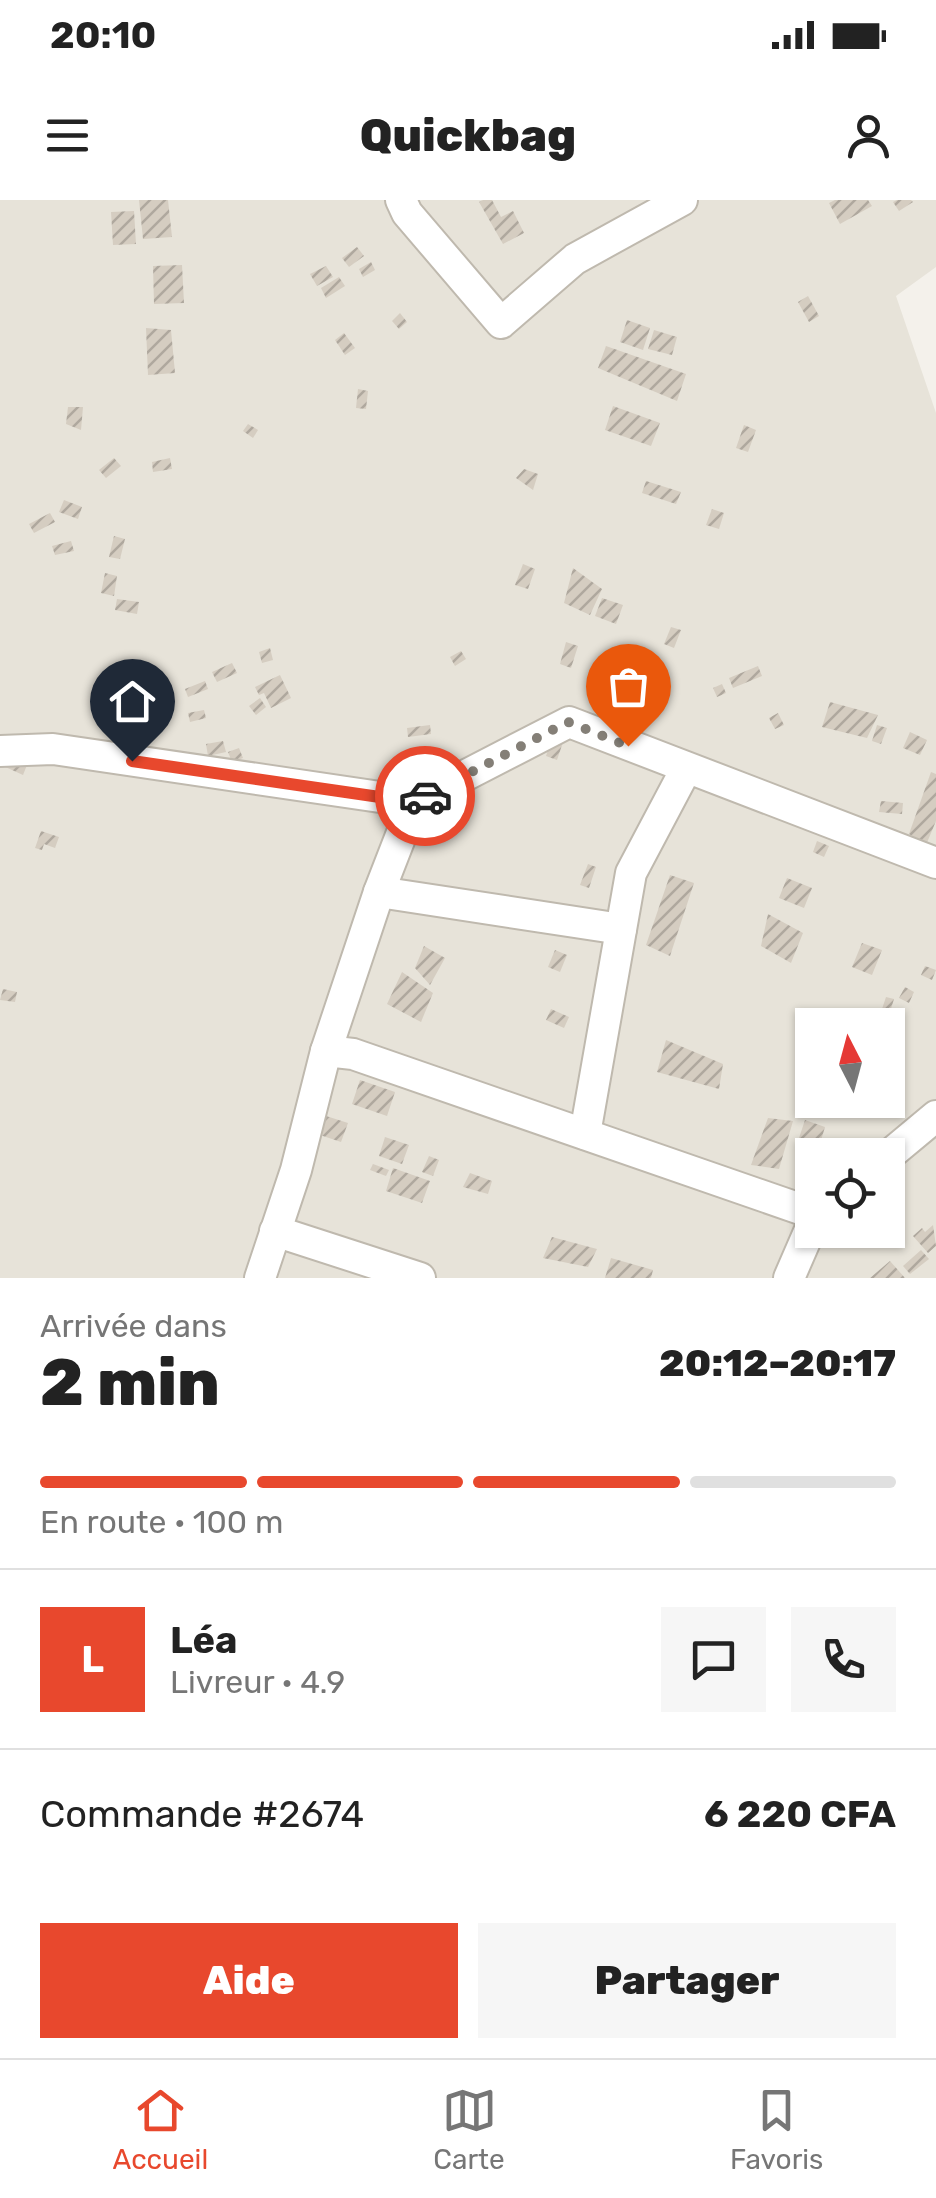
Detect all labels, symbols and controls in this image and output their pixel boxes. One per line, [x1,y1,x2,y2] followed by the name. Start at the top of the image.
[50,12,156,58] text: 20:10
[40,108,95,163] icon: menu
[841,108,896,163] icon: person
[360,109,576,162] text: Quickbag
[586,644,671,747] pin
[90,659,175,762] pin
[601,659,656,714] icon: bag
[105,674,160,729] icon: home
[375,746,475,846] courier
[398,769,453,824] icon: car
[795,1008,905,1118] north arrow
[795,1008,905,1248] map controls
[795,1138,905,1248] button: locate
[40,1307,227,1345] text: Arrivée dans
[659,1340,896,1386] text: 20:12–20:17
[40,1344,220,1421] text: 2 min
[40,1503,283,1541] text: En route · 100 m
[661,1607,766,1712] button: chat
[791,1607,896,1712] button: phone
[170,1617,238,1663] text: Léa
[81,1636,104,1682] text: L
[170,1663,345,1701] text: Livreur · 4.9
[40,1791,364,1837] text: Commande #2674
[704,1791,896,1837] text: 6 220 CFA
[40,1923,458,2038] button: Aide
[478,1923,896,2038] button: Partager
[113,2083,208,2176] tab: Accueil
[433,2083,505,2176] tab: Carte
[730,2083,823,2176] tab: Favoris

